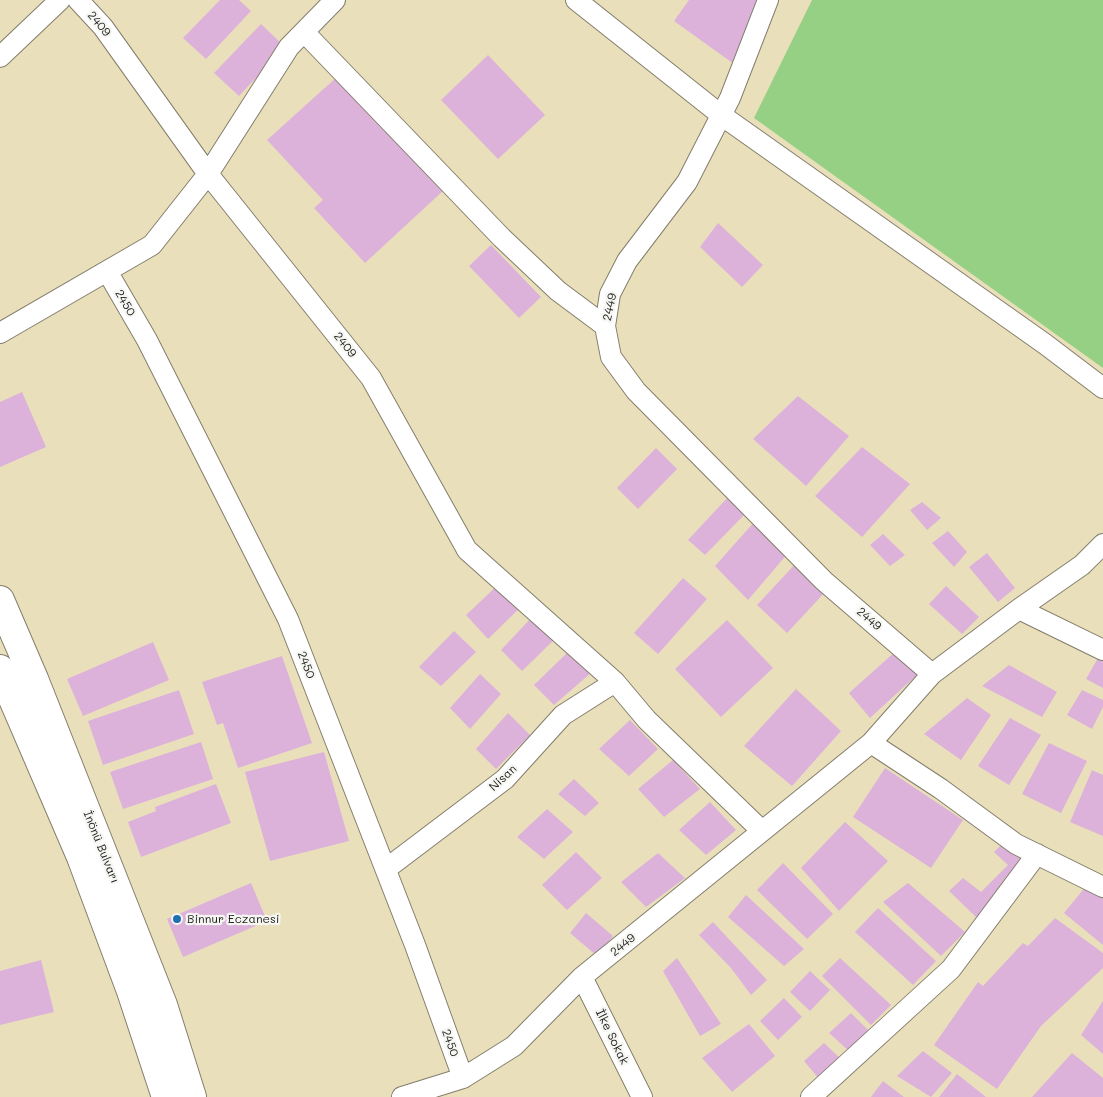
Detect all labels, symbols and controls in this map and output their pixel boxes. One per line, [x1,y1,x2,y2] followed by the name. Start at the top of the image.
[84,9,114,39] street label: 2409
[112,287,138,319] street label: 2450
[600,292,620,322] street label: 2449
[331,330,359,360] street label: 2409
[854,604,884,634] street label: 2449
[294,649,318,681] street label: 2450
[486,762,520,794] street label: Nisan
[80,809,122,885] street label: İnönü Bulvarı
[187,912,280,926] place label: Binnur Eczanesi
[171,913,183,925] marker: Binnur Eczanesi
[608,931,638,959] street label: 2449
[592,1007,632,1067] street label: İlke Sokak
[438,1027,462,1059] street label: 2450

